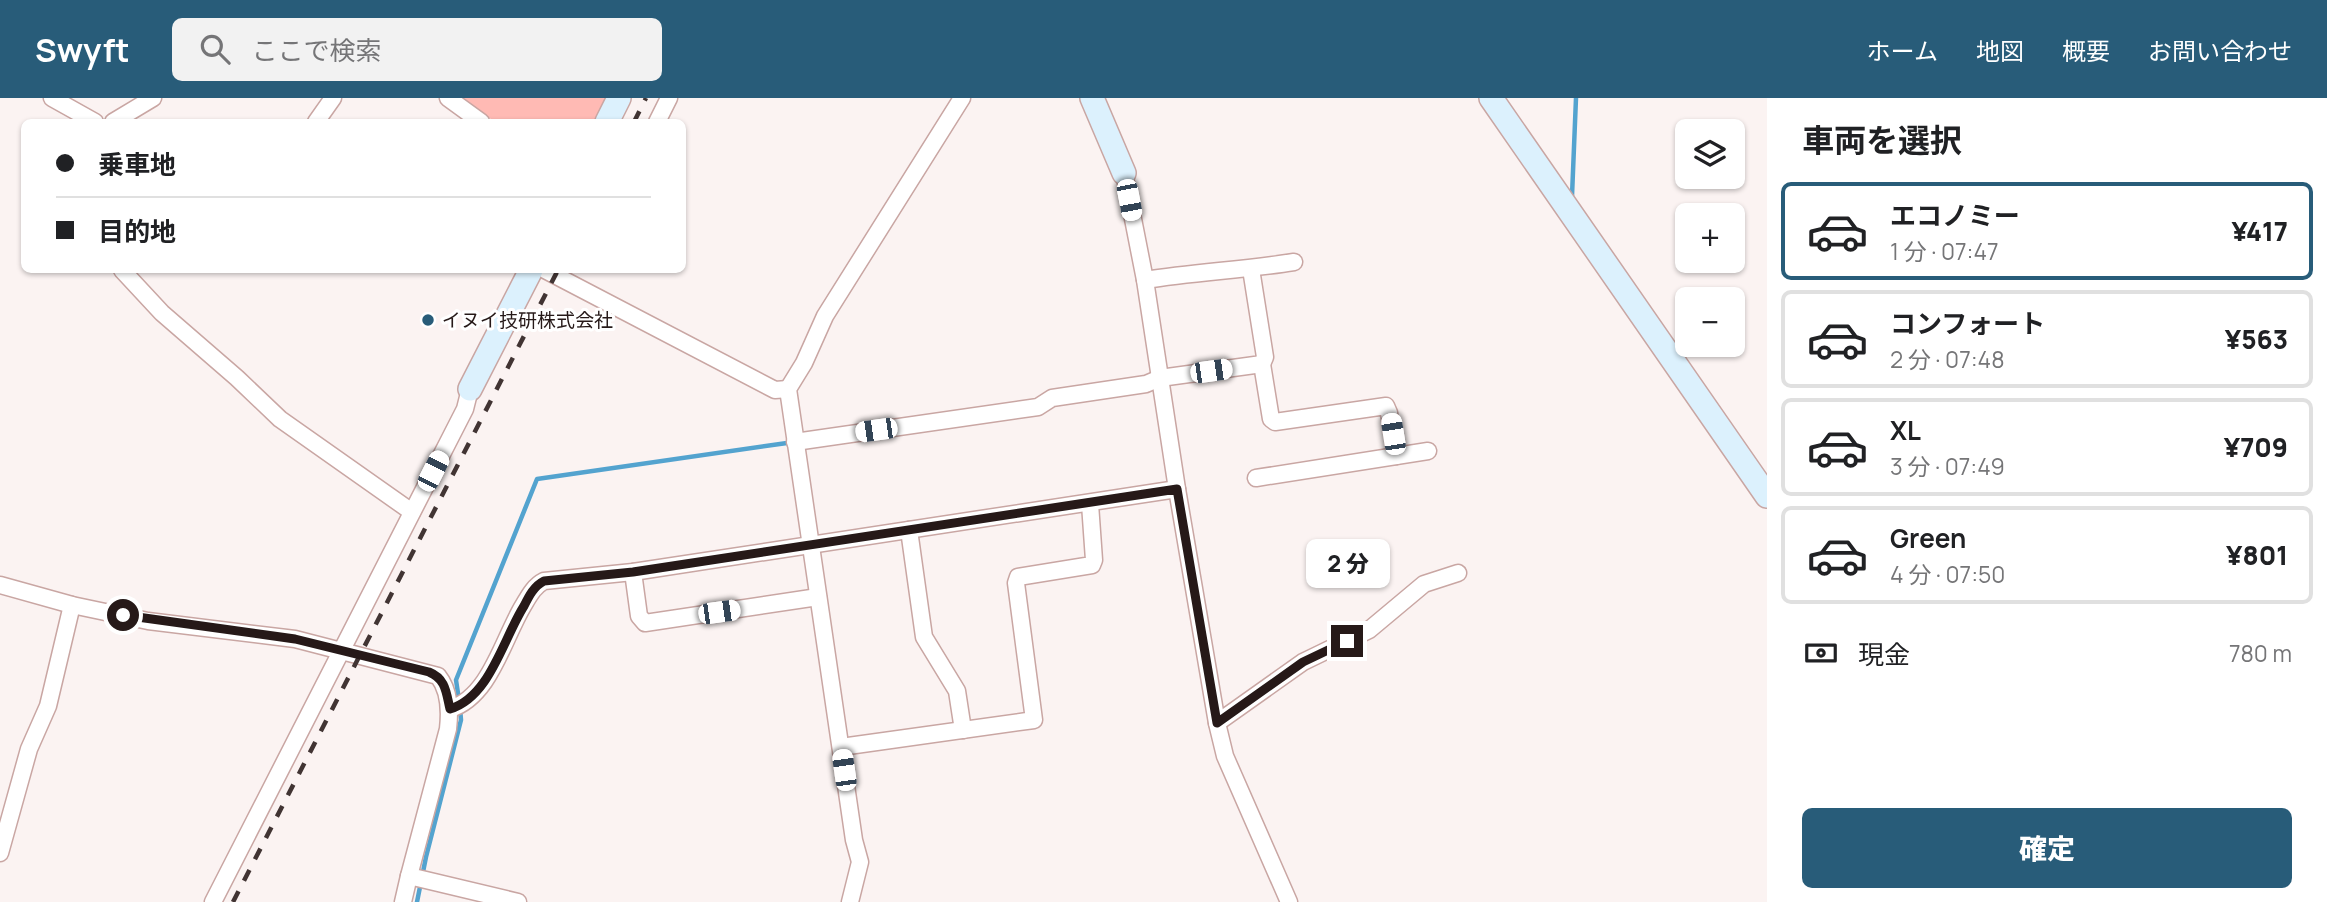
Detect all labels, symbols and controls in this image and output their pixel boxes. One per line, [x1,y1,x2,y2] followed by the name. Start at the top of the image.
[172,18,662,81] search box
[35,27,130,72] text: Swyft
[196,30,234,68] icon: search
[252,32,382,68] text: ここで検索
[1867,34,1938,67] text: ホーム
[1976,34,2024,67] text: 地図
[2062,34,2110,67] text: 概要
[2148,34,2292,67] text: お問い合わせ
[1802,118,1962,162] text: 車両を選択
[1675,119,1745,357] map controls
[1675,119,1745,189] button: layers
[98,146,176,182] text: 乗車地
[1115,177,1144,223] car
[1890,197,2020,233] text: エコノミー
[1806,200,1869,263] icon: car
[1675,203,1745,273] button: +
[98,213,176,249] text: 目的地
[2232,213,2288,249] text: ¥417
[1890,235,1999,267] text: 1 分 · 07:47
[1675,287,1745,357] button: −
[1890,305,2045,341] text: コンフォート
[442,307,613,333] place label: イヌイ技研株式会社
[1806,308,1869,371] icon: car
[420,312,436,328] marker: イヌイ技研株式会社
[2225,321,2288,357] text: ¥563
[1890,343,2004,375] text: 2 分 · 07:48
[1189,358,1234,384] car
[1380,412,1407,456] car
[1890,412,1921,448] text: XL
[1806,416,1869,479] icon: car
[854,417,899,443] car
[2224,429,2288,465] text: ¥709
[415,448,452,494] car
[1890,450,2005,482] text: 3 分 · 07:49
[1890,520,1966,556] text: Green
[1806,524,1869,587] icon: car
[2226,537,2288,573] text: ¥801
[1305,540,1389,588] callout: 2 分
[1327,547,1369,579] text: 2 分
[1890,558,2005,590] text: 4 分 · 07:50
[107,599,139,631] route start
[697,599,742,625] car
[1331,625,1363,657] route end
[1802,634,1840,672] icon: cash
[1858,636,1910,672] text: 現金
[2229,637,2292,669] text: 780 m
[831,748,858,792] car
[1802,808,2292,888] button: 確定

